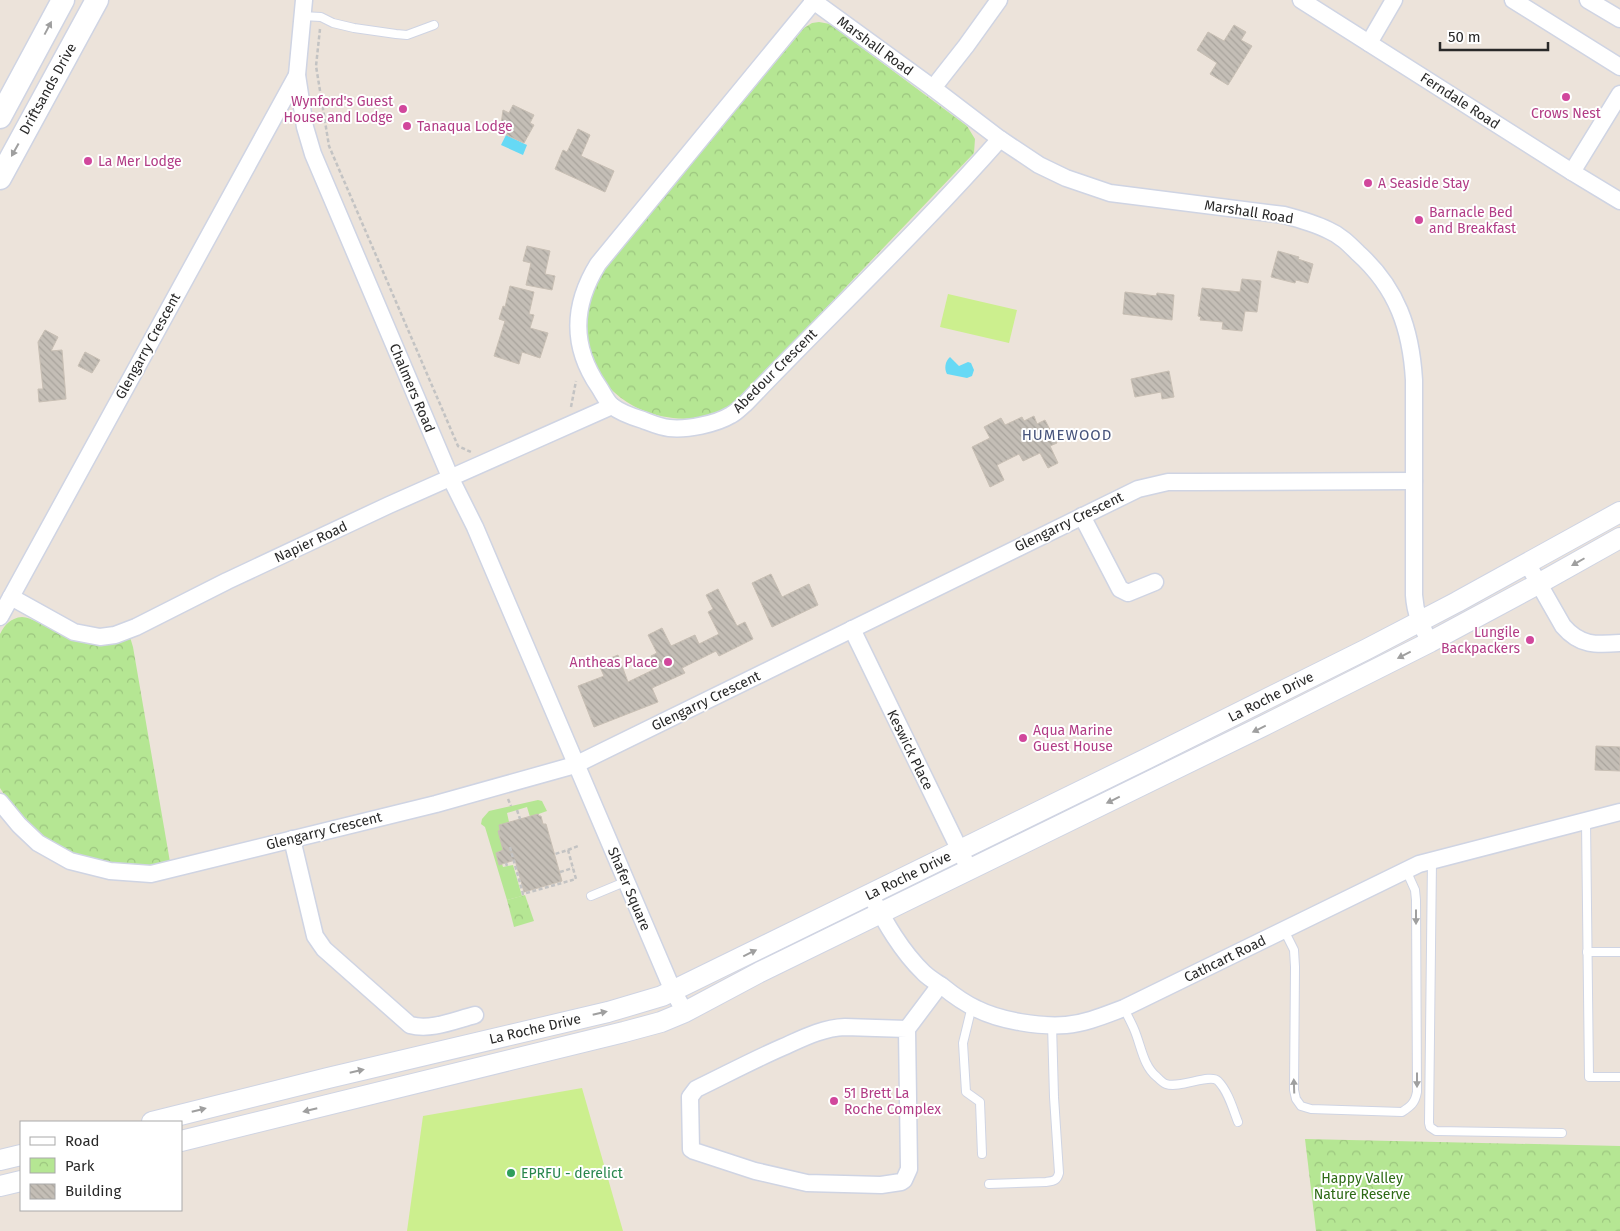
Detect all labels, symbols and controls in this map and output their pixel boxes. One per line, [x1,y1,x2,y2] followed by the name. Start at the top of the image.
[834,13,916,79] street label: Marshall Road
[44,20,52,35] one-way arrow
[1440,20,1548,52] scale bar
[1448,28,1481,46] text: 50 m
[16,40,80,138] street label: Driftsands Drive
[1417,69,1503,133] street label: Ferndale Road
[1560,91,1572,103] marker: Crows Nest
[284,93,394,126] place label: Wynford's Guest House and Lodge
[397,103,409,115] marker: Wynford's Guest House and Lodge
[1531,105,1602,122] place label: Crows Nest
[417,118,513,135] place label: Tanaqua Lodge
[401,120,413,132] marker: Tanaqua Lodge
[11,143,19,158] one-way arrow
[98,153,182,170] place label: La Mer Lodge
[82,155,94,167] marker: La Mer Lodge
[1378,175,1470,192] place label: A Seaside Stay
[1362,177,1374,189] marker: A Seaside Stay
[1203,197,1295,227] street label: Marshall Road
[1429,204,1517,237] place label: Barnacle Bed and Breakfast
[1413,214,1425,226] marker: Barnacle Bed and Breakfast
[112,289,185,402] street label: Glengarry Crescent
[729,325,821,417] street label: Abedour Crescent
[386,341,438,435] street label: Chalmers Road
[1022,426,1112,444] district label: HUMEWOOD
[1012,488,1127,556] street label: Glengarry Crescent
[272,518,350,566] street label: Napier Road
[1571,557,1584,566] one-way arrow
[1441,624,1520,657] place label: Lungile Backpackers
[1524,634,1536,646] marker: Lungile Backpackers
[1397,651,1411,659] one-way arrow
[570,654,658,671] place label: Antheas Place
[662,656,674,668] marker: Antheas Place
[649,667,764,735] street label: Glengarry Crescent
[1225,668,1317,726] street label: La Roche Drive
[883,707,937,793] street label: Keswick Place
[1033,722,1113,755] place label: Aqua Marine Guest House
[1252,725,1266,733] one-way arrow
[1017,732,1029,744] marker: Aqua Marine Guest House
[1106,796,1120,804] one-way arrow
[264,808,385,854] street label: Glengarry Crescent
[604,845,654,933] street label: Shafer Square
[862,848,954,904] street label: La Roche Drive
[1412,910,1420,926] one-way arrow
[1181,932,1269,986] street label: Cathcart Road
[743,949,757,957] one-way arrow
[592,1009,607,1017] one-way arrow
[487,1010,583,1048] street label: La Roche Drive
[349,1067,364,1075] one-way arrow
[1413,1072,1421,1088] one-way arrow
[1290,1077,1298,1093] one-way arrow
[844,1085,941,1118] place label: 51 Brett La Roche Complex
[828,1095,840,1107] marker: 51 Brett La Roche Complex
[191,1106,206,1114] one-way arrow
[302,1106,317,1114] one-way arrow
[20,1121,182,1211] legend
[65,1132,100,1150] text: Road
[65,1157,95,1175] text: Park
[521,1165,624,1182] place label: EPRFU - derelict
[505,1167,517,1179] marker: EPRFU - derelict
[1314,1170,1410,1203] park label: Happy Valley Nature Reserve
[65,1182,121,1200] text: Building

